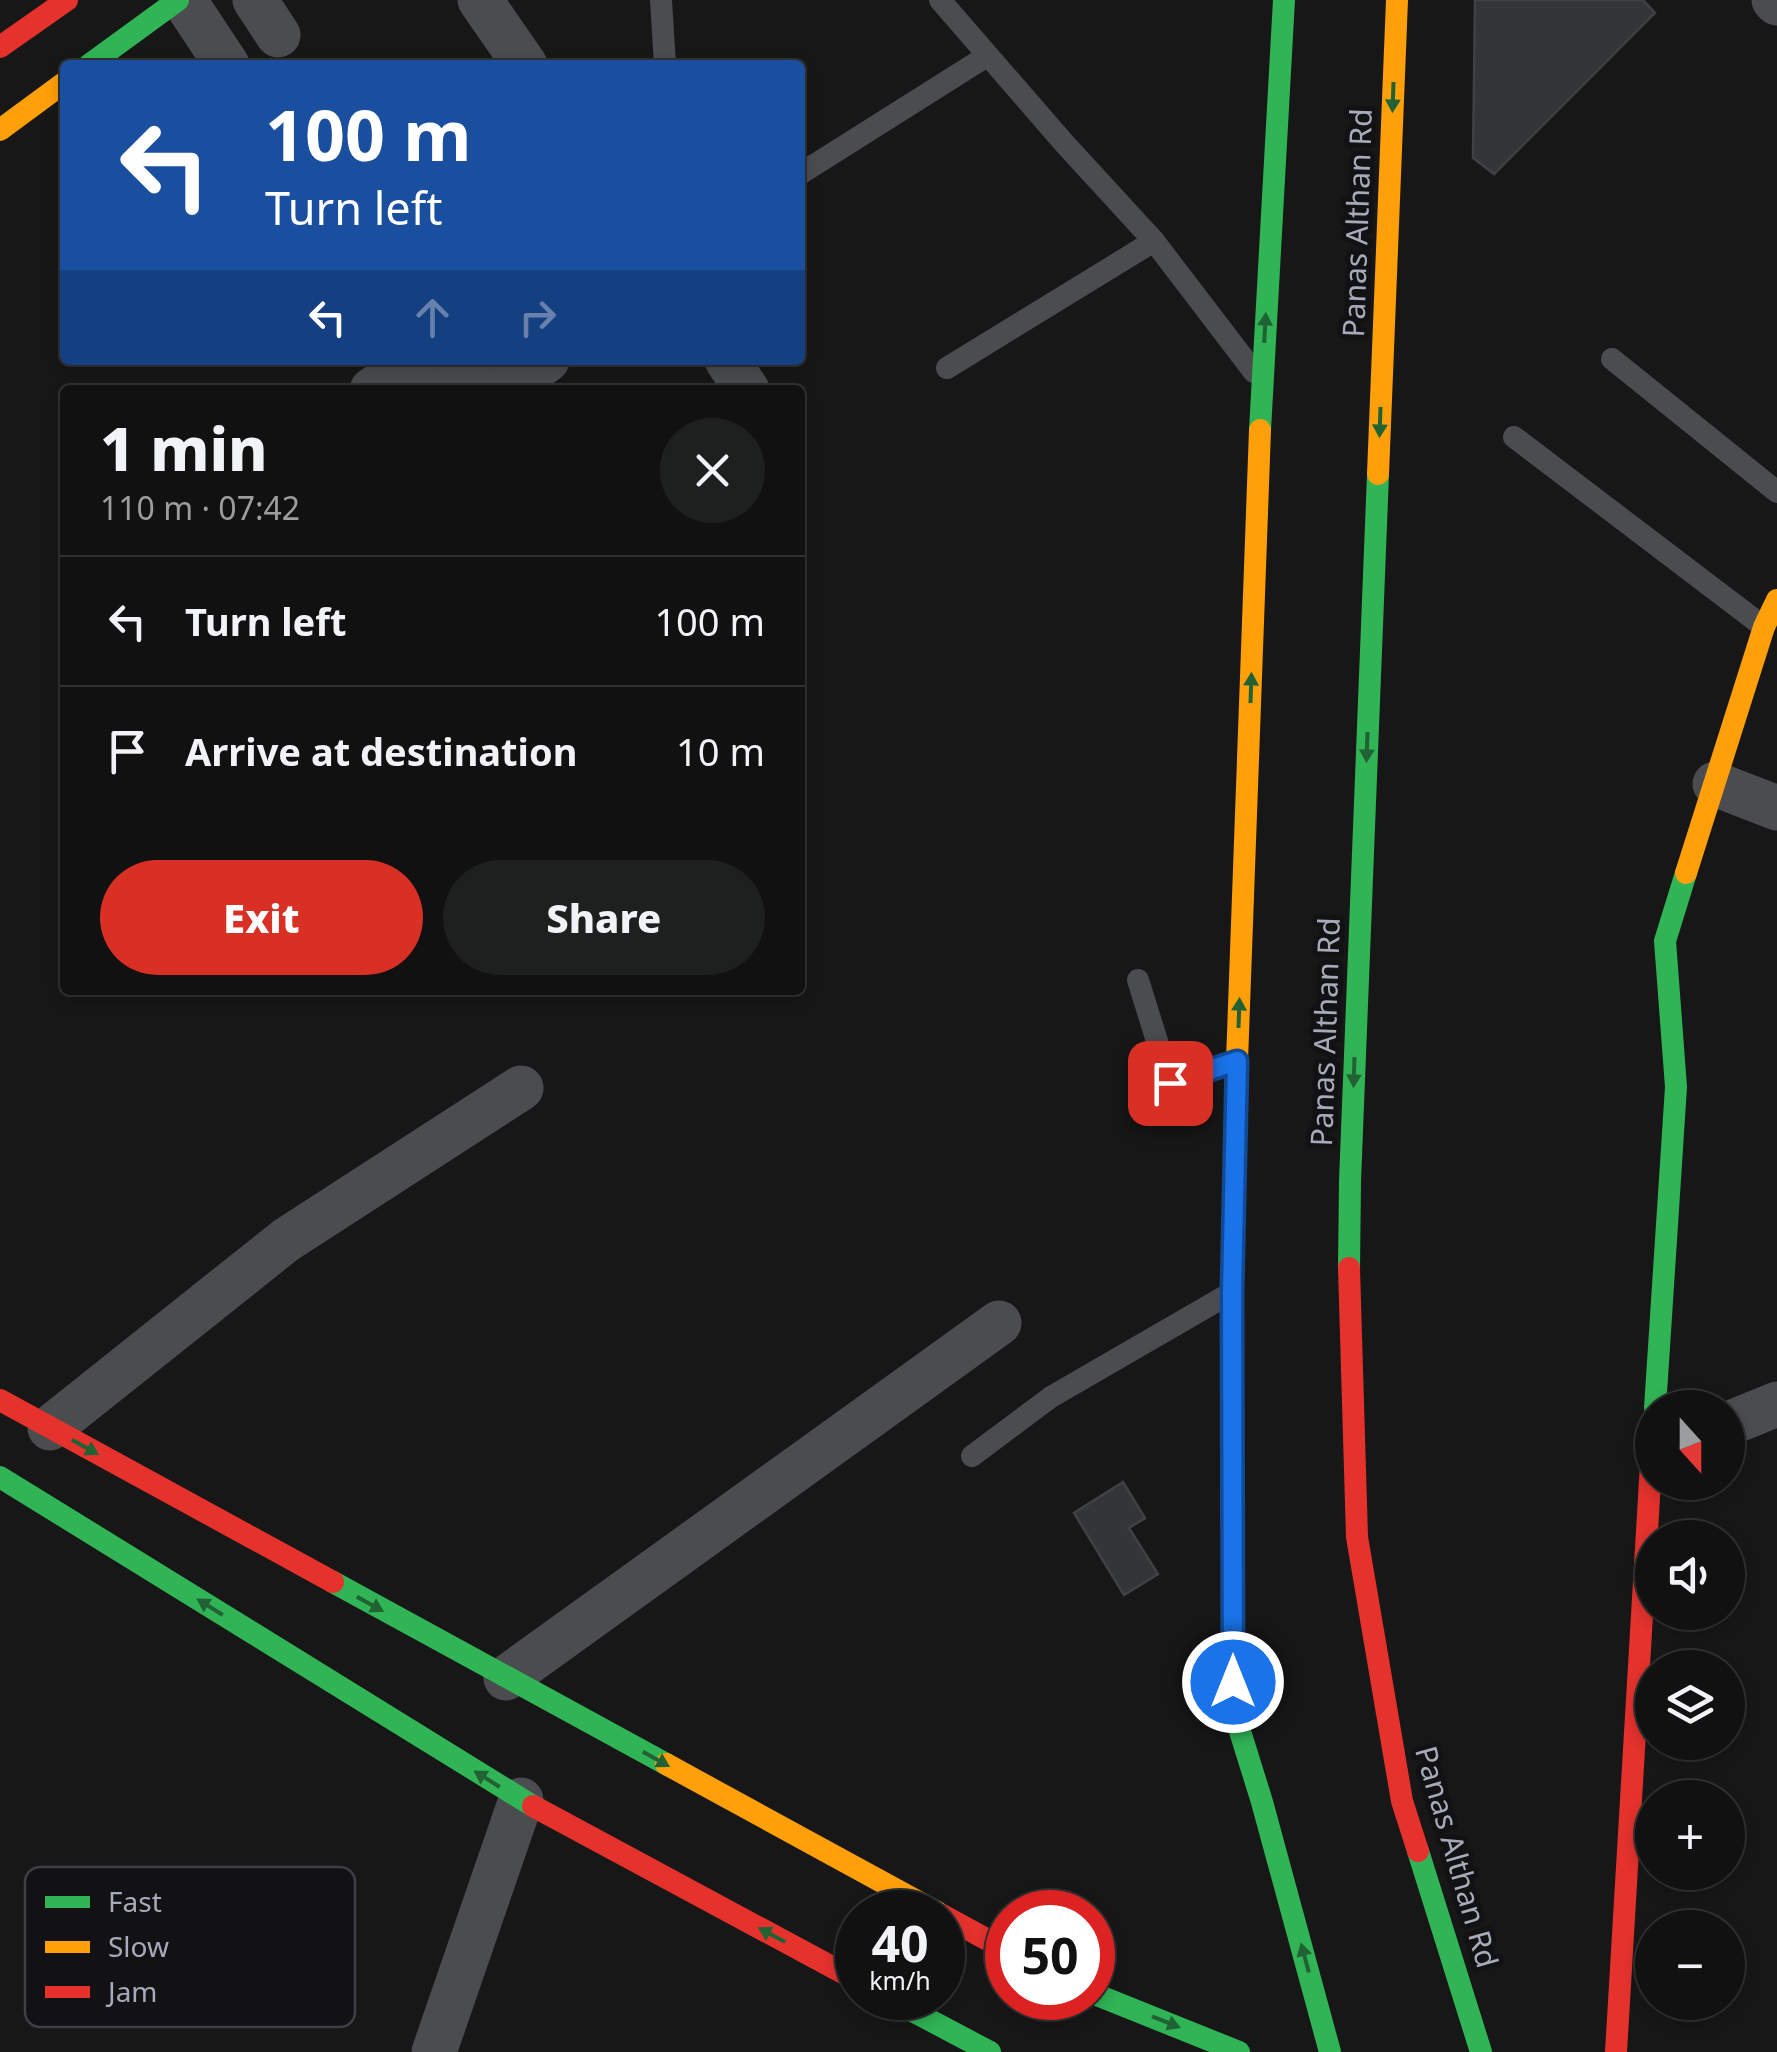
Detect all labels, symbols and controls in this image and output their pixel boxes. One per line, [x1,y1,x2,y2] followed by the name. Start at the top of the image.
[1384,82,1400,114] one-way arrow
[265,86,472,182] text: 100 m
[100,100,230,230] icon: left
[1332,108,1381,338] street label: Panas Althan Rd
[265,177,442,238] text: Turn left
[300,290,355,345] icon: left
[405,290,460,345] icon: ahead
[510,290,565,345] icon: right
[1257,312,1273,344] one-way arrow
[100,407,268,489] text: 1 min
[1372,407,1388,439] one-way arrow
[660,418,765,523] button: close
[100,486,300,529] text: 110 m · 07:42
[100,594,155,649] icon: left
[185,595,347,647] text: Turn left
[654,595,765,647] text: 100 m
[1243,671,1259,703] one-way arrow
[100,724,155,779] icon: arrive
[185,725,577,777] text: Arrive at destination
[676,725,765,777] text: 10 m
[1359,731,1375,763] one-way arrow
[100,860,423,975] button: Exit
[443,860,765,975] button: Share
[1300,917,1349,1147] street label: Panas Althan Rd
[1231,996,1247,1028] one-way arrow
[1128,1041,1213,1126] pin
[1143,1056,1198,1111] icon: arrive
[1346,1056,1362,1088] one-way arrow
[1635,1390,1745,1500] north arrow
[1635,1390,1745,2020] map controls
[71,1439,100,1456] one-way arrow
[1635,1520,1745,1630] button: sound
[356,1595,385,1612] one-way arrow
[197,1599,224,1617] one-way arrow
[1181,1630,1285,1734] position arrow
[1635,1650,1745,1760] button: layers
[1406,1741,1509,1972] street label: Panas Althan Rd
[641,1751,670,1768] one-way arrow
[473,1770,500,1789] one-way arrow
[1635,1780,1745,1890] button: +
[25,1867,355,2027] legend
[108,1882,162,1920] text: Fast
[985,1890,1115,2020] speed limit sign: 50
[871,1909,929,1977] text: 40
[1635,1910,1745,2020] button: −
[108,1927,169,1965] text: Slow
[757,1927,786,1944] one-way arrow
[1296,1942,1312,1973] one-way arrow
[869,1963,931,1997] text: km/h
[105,1972,158,2010] text: Jam
[1151,2015,1181,2031] one-way arrow

